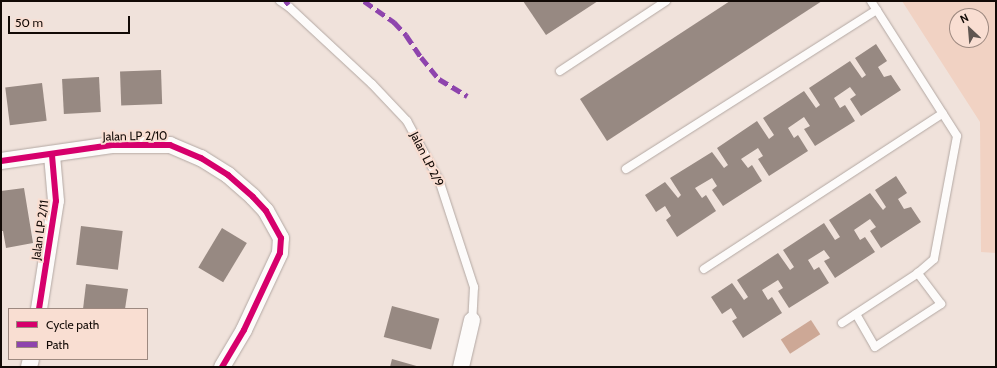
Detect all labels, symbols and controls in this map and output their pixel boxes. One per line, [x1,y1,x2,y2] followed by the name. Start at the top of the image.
[10,8,132,34] scale bar
[949,8,989,48] north arrow
[958,10,971,26] text: N
[15,15,43,30] text: 50 m
[103,128,167,144] street label: Jalan LP 2/10
[407,129,447,189] street label: Jalan LP 2/9
[29,199,51,261] street label: Jalan LP 2/11
[8,308,148,360] legend
[46,317,99,332] text: Cycle path
[46,337,69,352] text: Path

